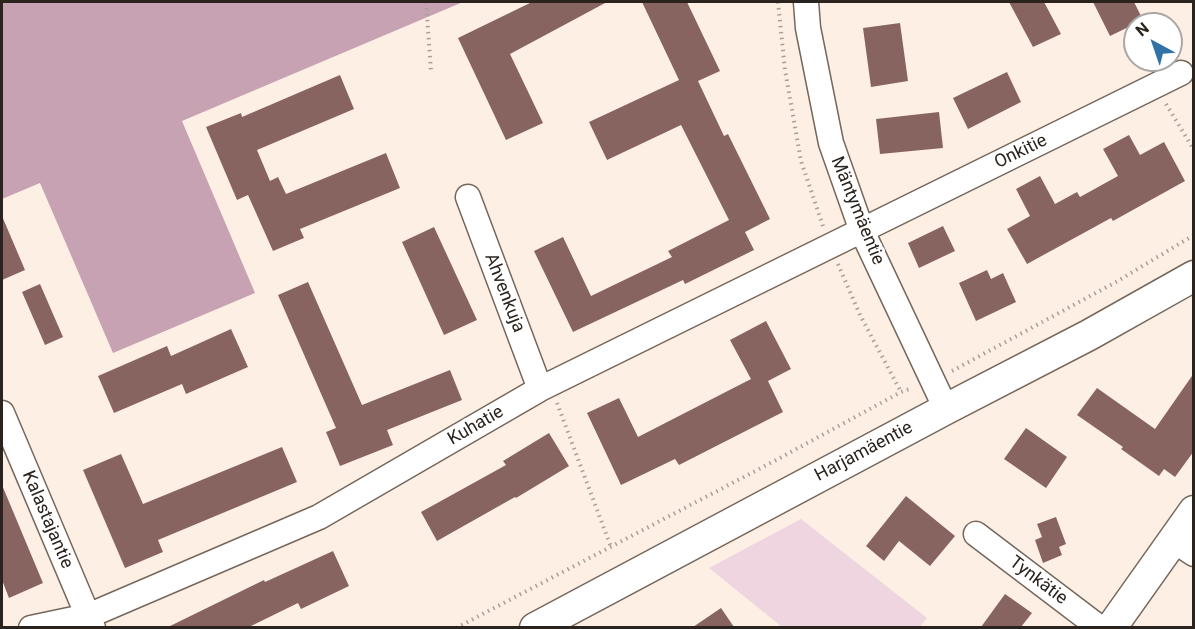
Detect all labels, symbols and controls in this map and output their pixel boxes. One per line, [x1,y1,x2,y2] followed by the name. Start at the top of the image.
[1123,12,1183,72] north arrow
[1132,18,1153,40] text: N
[991,130,1051,174] street label: Onkitie
[825,154,889,268] street label: Mäntymäentie
[479,250,529,336] street label: Ahvenkuja
[444,402,508,450] street label: Kuhatie
[811,417,917,487] street label: Harjamäentie
[17,468,77,572] street label: Kalastajantie
[1005,552,1071,610] street label: Tynkätie

